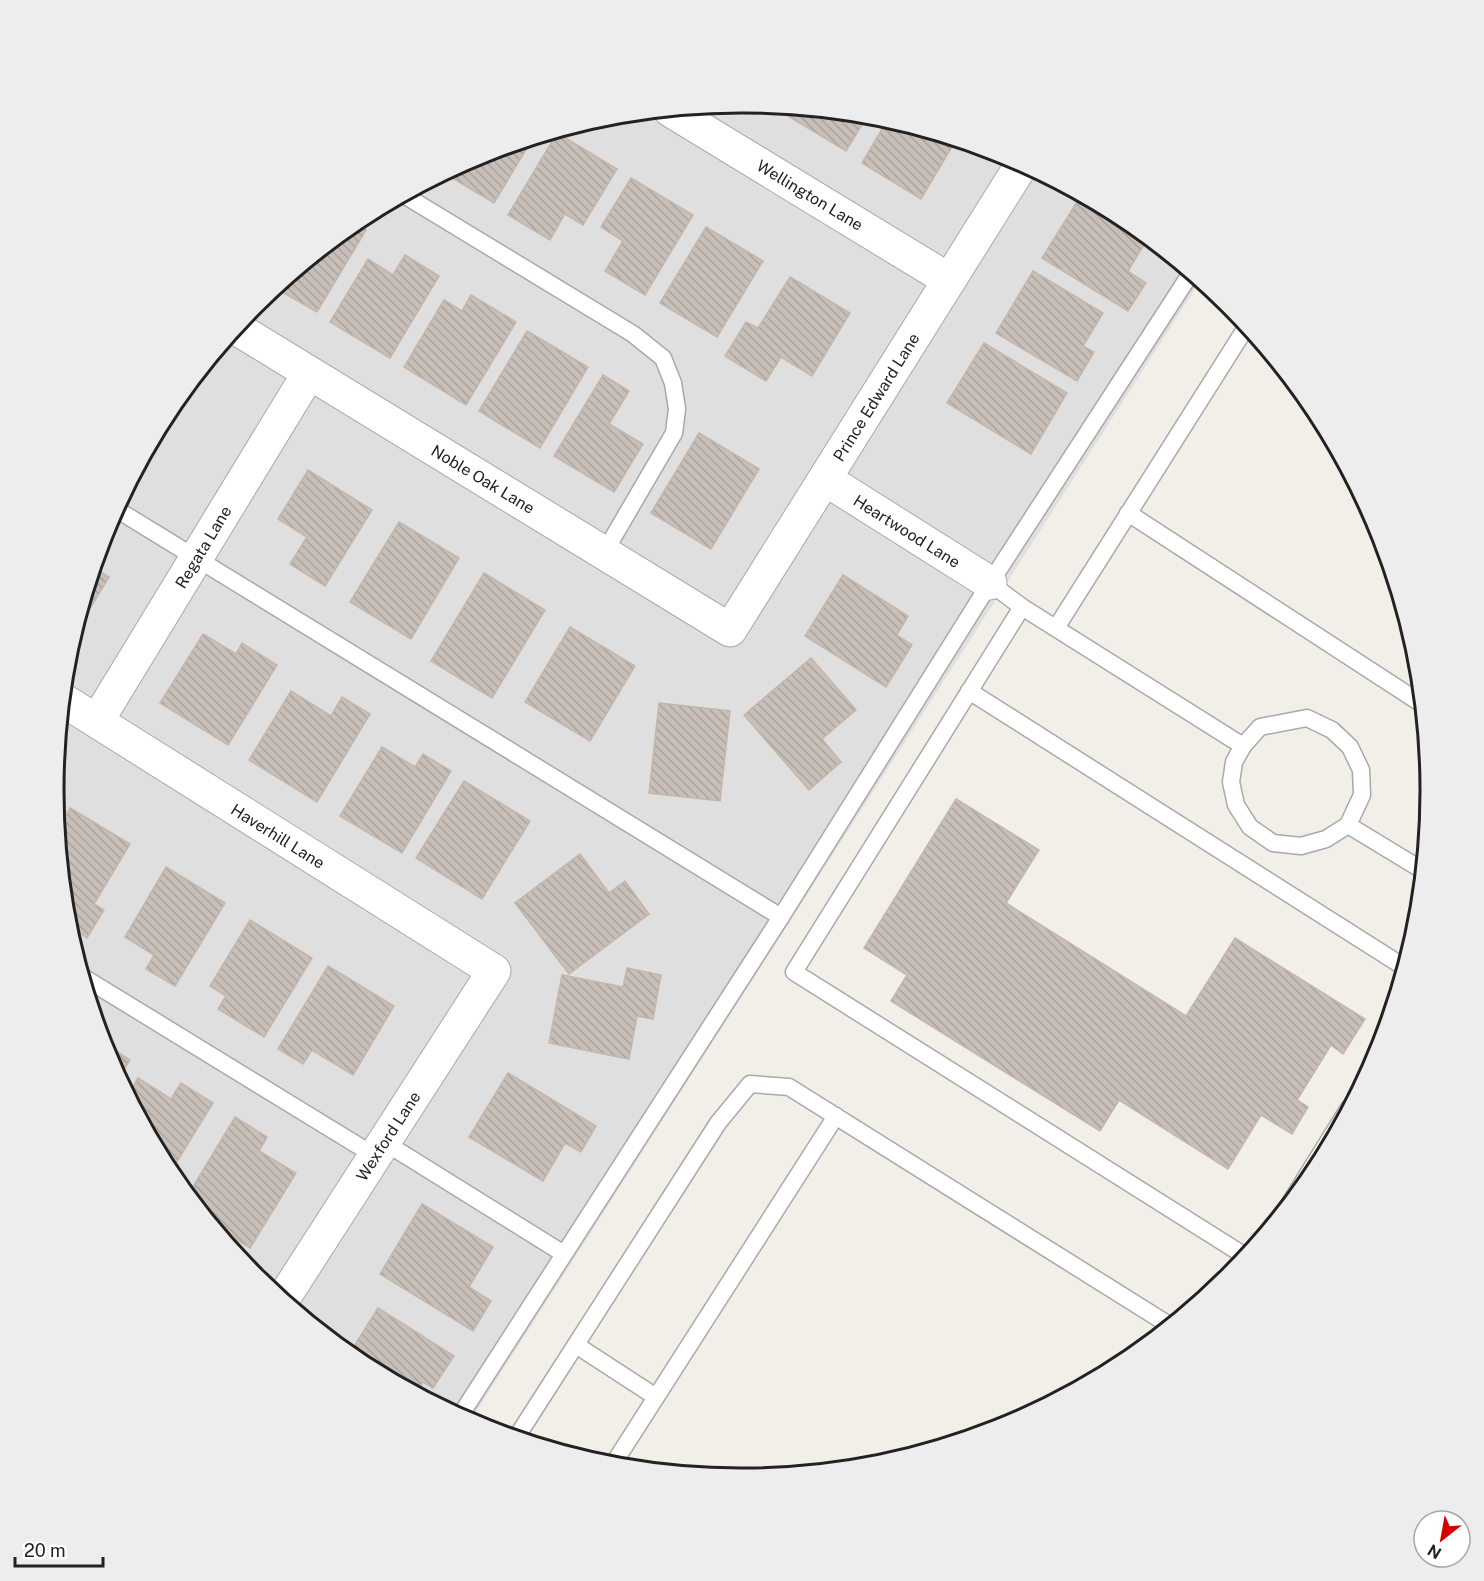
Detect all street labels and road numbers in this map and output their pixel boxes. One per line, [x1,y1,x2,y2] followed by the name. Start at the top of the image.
[753,156,866,235] street label: Wellington Lane
[829,330,924,465] street label: Prince Edward Lane
[428,441,538,518] street label: Noble Oak Lane
[850,491,964,572] street label: Heartwood Lane
[171,503,235,592] street label: Regata Lane
[227,800,328,873] street label: Haverhill Lane
[352,1088,424,1185] street label: Wexford Lane

